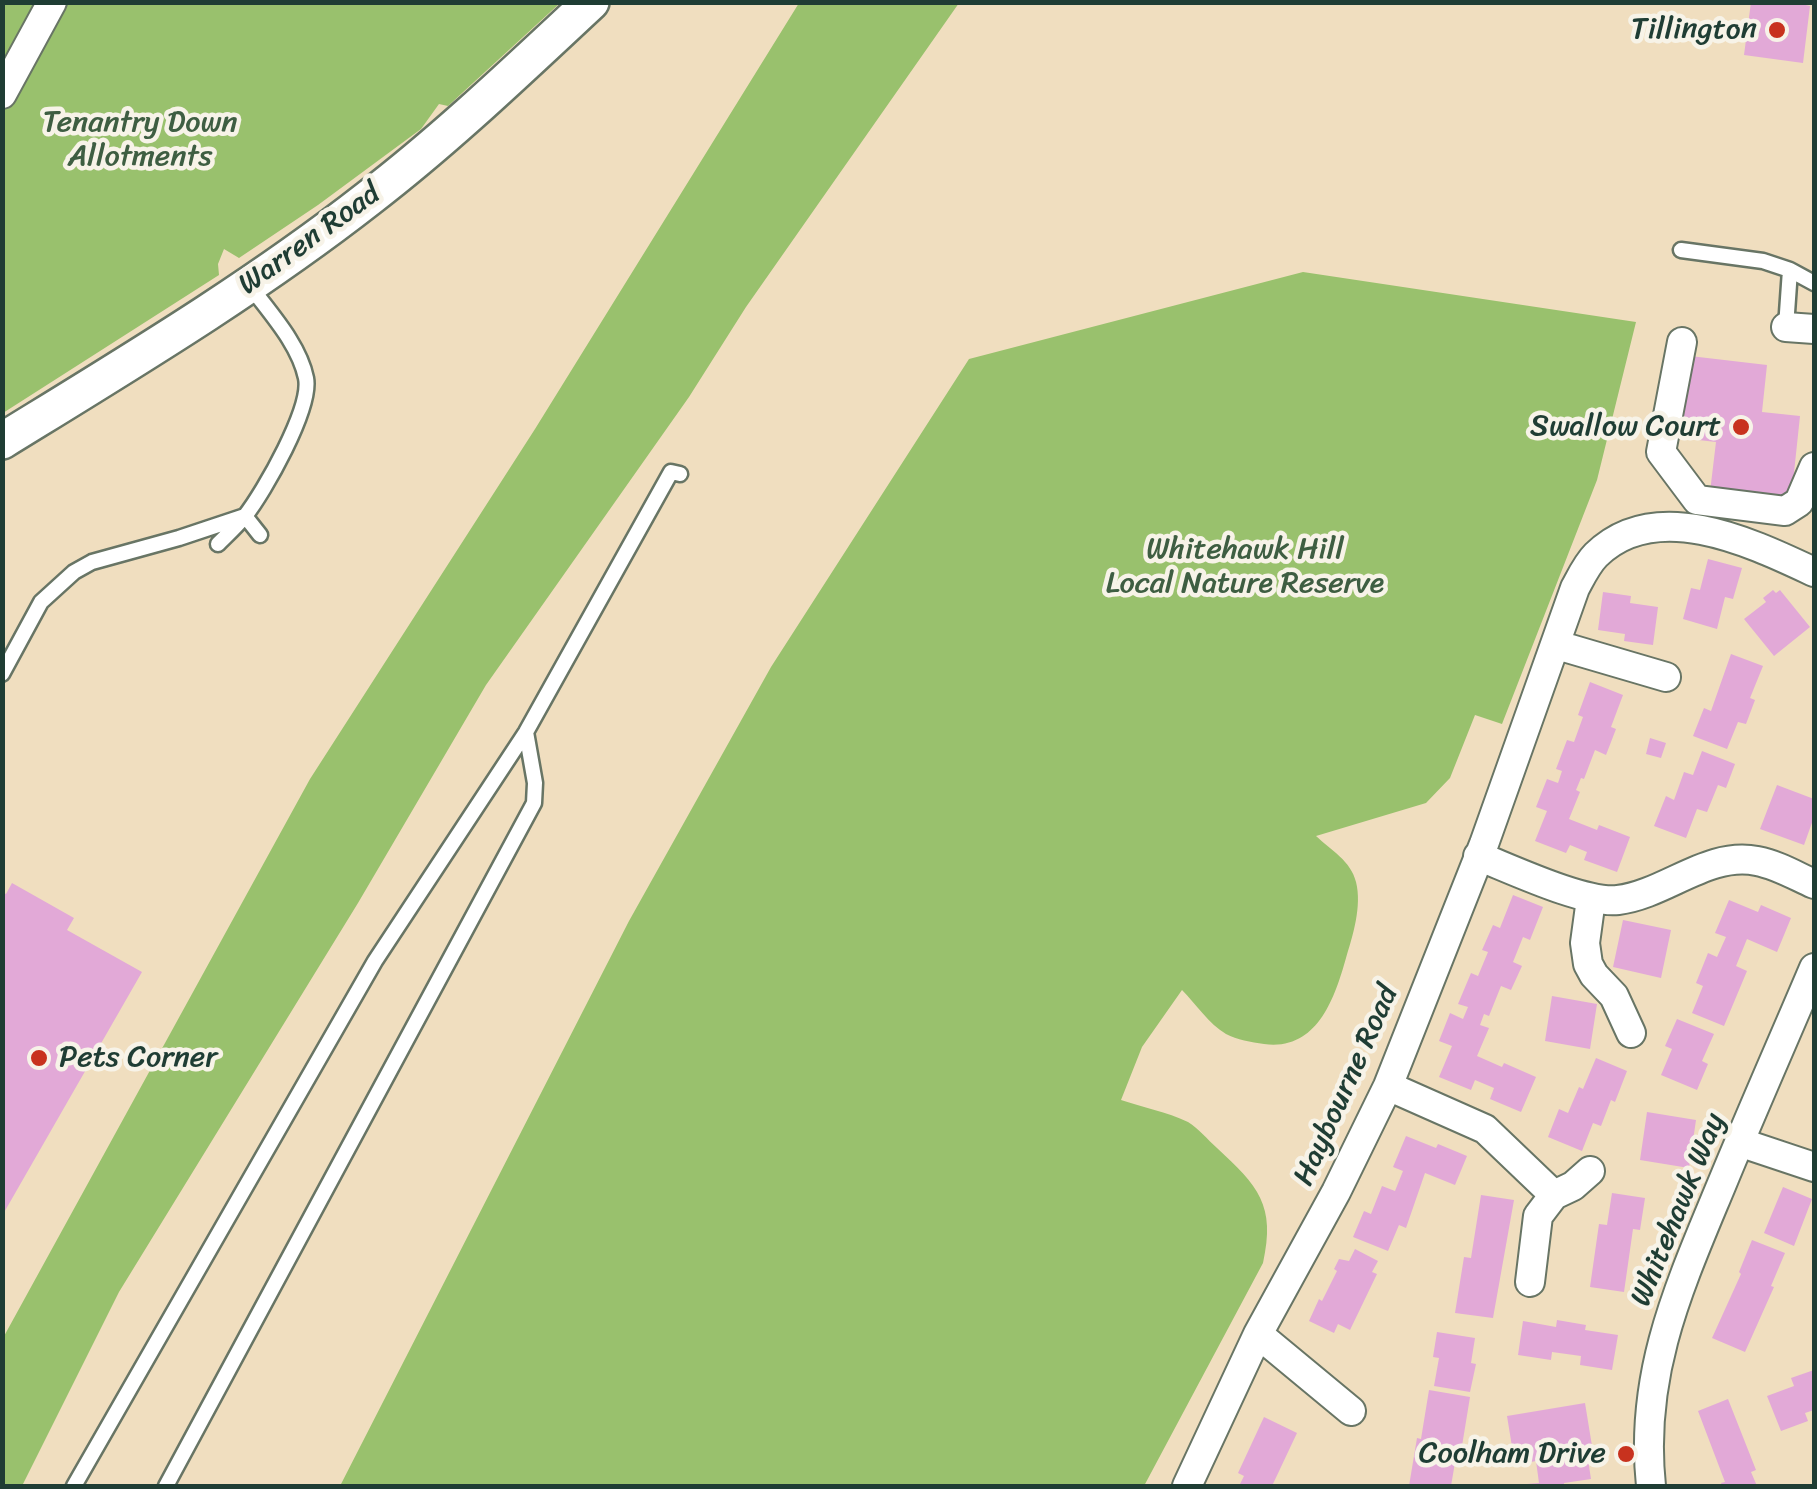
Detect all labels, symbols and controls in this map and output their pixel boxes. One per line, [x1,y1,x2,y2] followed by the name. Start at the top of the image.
[1631,12,1757,48] place label: Tillington
[1766,19,1788,41] marker: Tillington
[43,105,237,176] park label: Tenantry Down Allotments
[232,176,388,304] street label: Warren Road
[1530,409,1721,445] place label: Swallow Court
[1730,416,1752,438] marker: Swallow Court
[1106,532,1384,602] park label: Whitehawk Hill Local Nature Reserve
[1287,980,1407,1192] street label: Haybourne Road
[59,1040,217,1076] place label: Pets Corner
[28,1047,50,1069] marker: Pets Corner
[1624,1108,1734,1312] street label: Whitehawk Way
[1419,1436,1606,1472] place label: Coolham Drive
[1615,1443,1637,1465] marker: Coolham Drive

